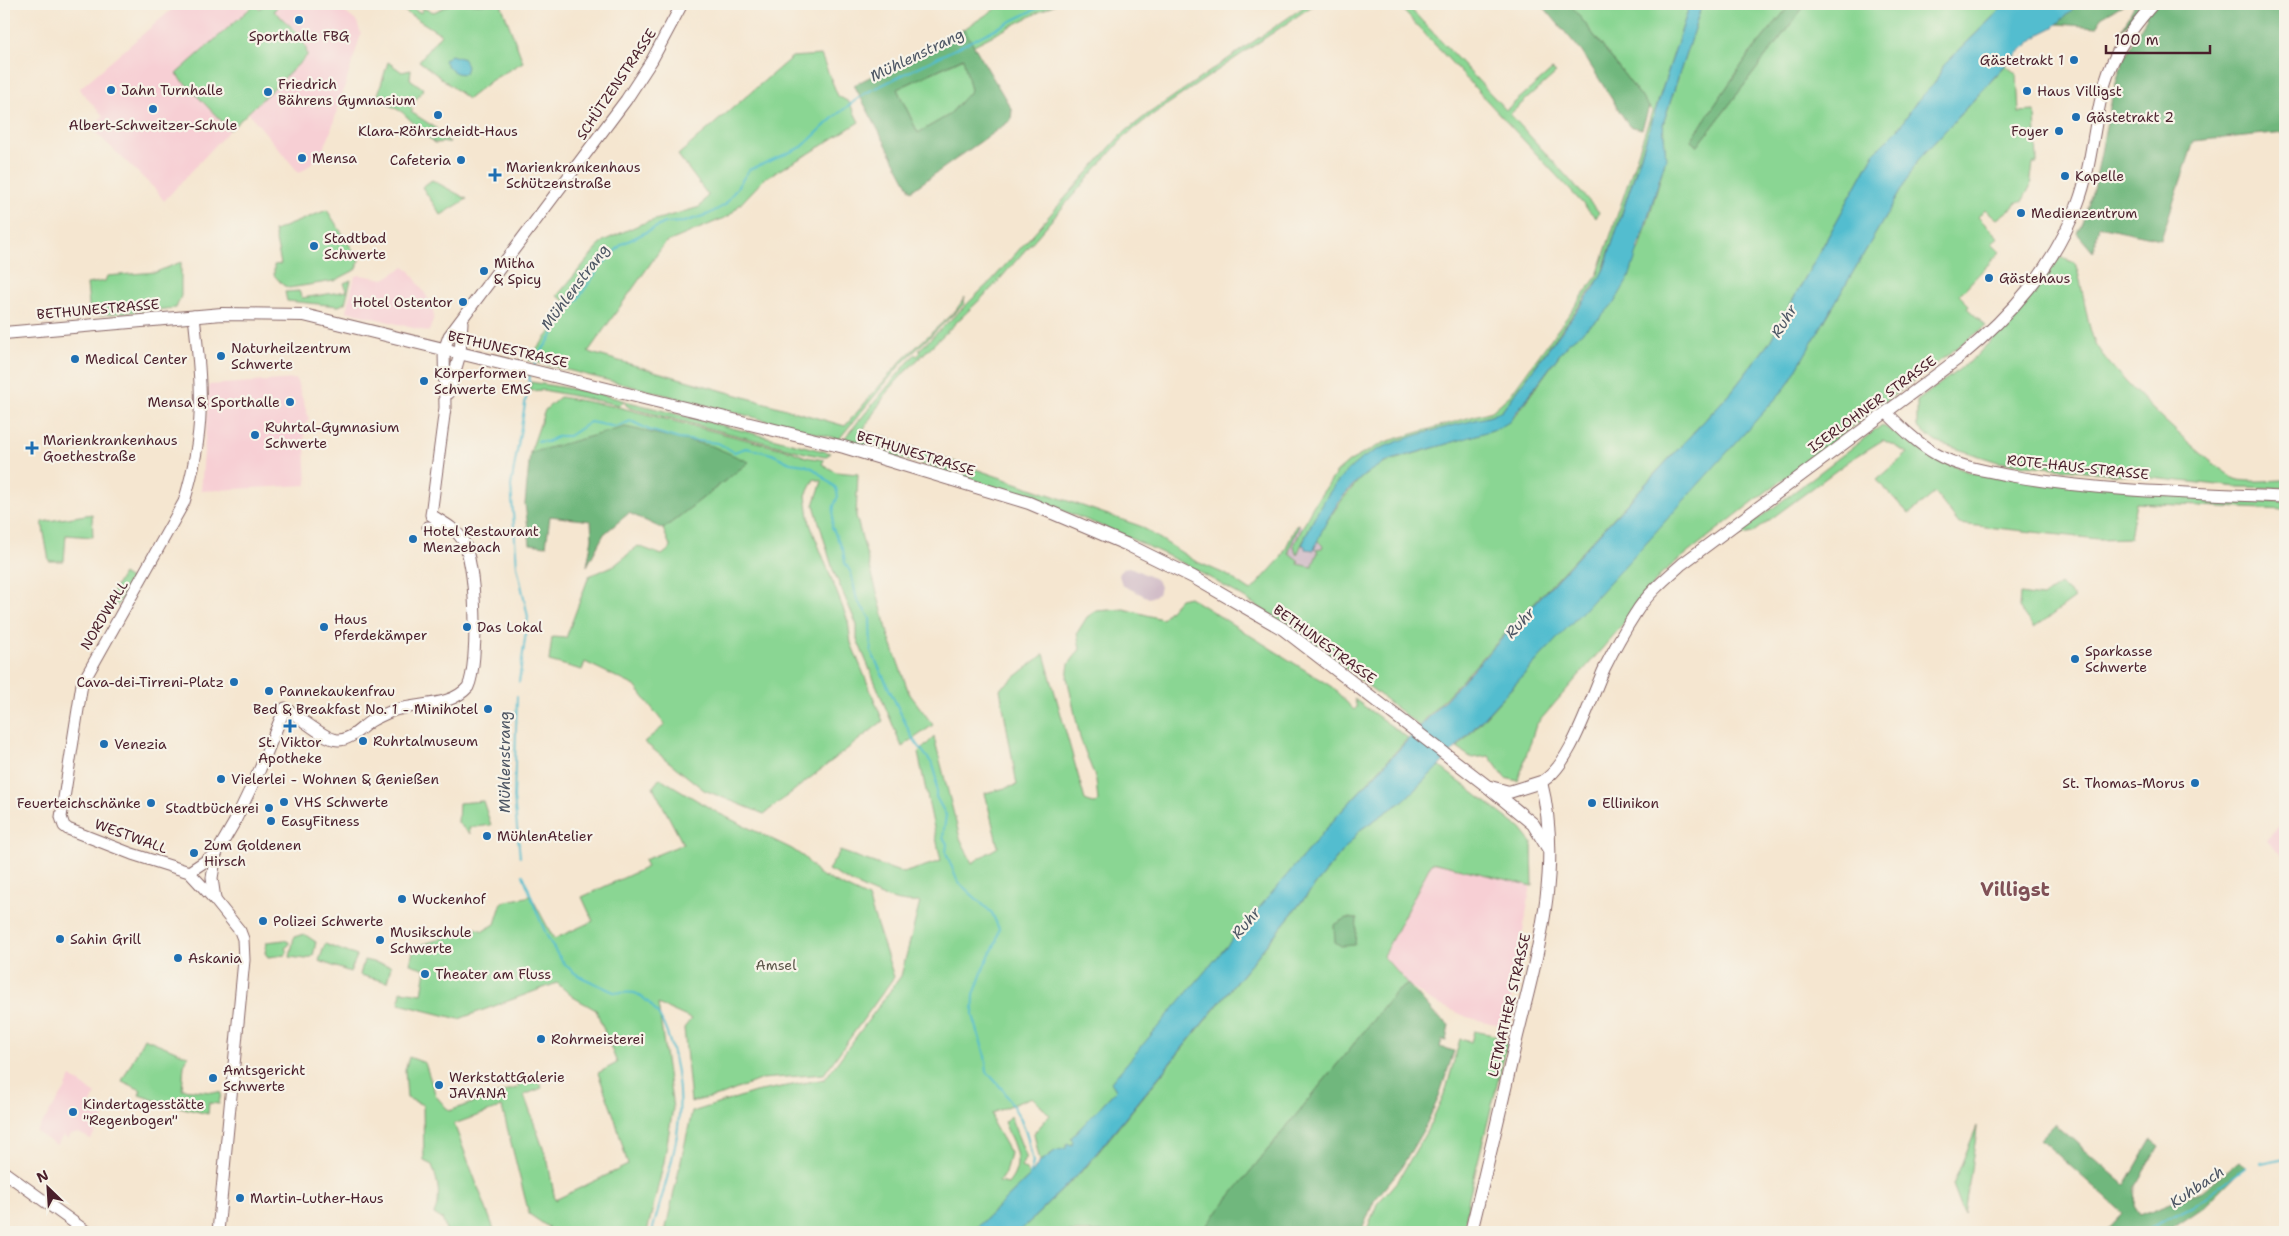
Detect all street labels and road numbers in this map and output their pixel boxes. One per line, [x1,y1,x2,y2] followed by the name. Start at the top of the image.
[572,25,660,143] street label: SCHÜTZENSTRASSE
[36,295,160,323] street label: BETHUNESTRASSE
[446,326,570,372] street label: BETHUNESTRASSE
[1804,351,1940,457] street label: ISERLOHNER STRASSE
[854,426,978,480] street label: BETHUNESTRASSE
[2006,451,2150,483] street label: ROTE-HAUS-STRASSE
[76,577,132,653] street label: NORDWALL
[1270,601,1380,688] street label: BETHUNESTRASSE
[92,814,170,858] street label: WESTWALL
[1484,931,1534,1079] street label: LETMATHER STRASSE

